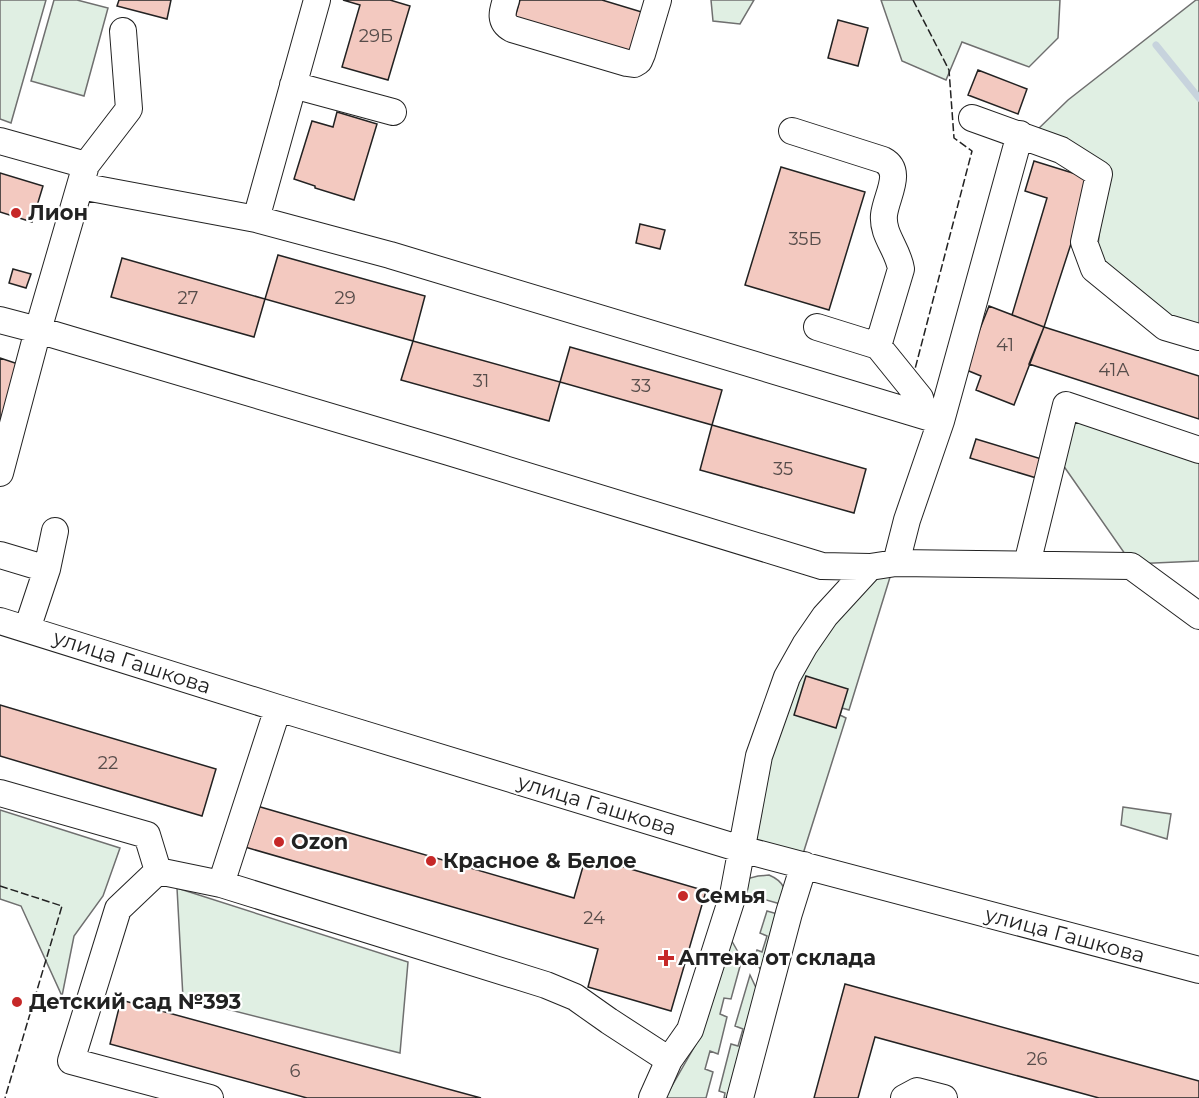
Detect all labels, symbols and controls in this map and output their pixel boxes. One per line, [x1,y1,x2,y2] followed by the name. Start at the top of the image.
[359,25,393,47] house number: 29Б
[28,200,88,225] place label: Лион
[9,206,23,220] marker: Лион
[788,228,822,250] house number: 35Б
[178,287,198,309] house number: 27
[334,287,356,309] house number: 29
[996,334,1014,356] house number: 41
[1098,359,1130,381] house number: 41А
[473,370,489,392] house number: 31
[631,375,651,397] house number: 33
[773,458,793,480] house number: 35
[49,624,214,699] street label: улица Гашкова
[98,752,118,774] house number: 22
[514,768,679,841] street label: улица Гашкова
[291,829,348,854] place label: Ozon
[272,835,286,849] marker: Ozon
[443,848,637,873] place label: Красное & Белое
[424,854,438,868] marker: Красное & Белое
[695,883,766,908] place label: Семья
[676,889,690,903] marker: Семья
[982,901,1148,968] street label: улица Гашкова
[583,907,605,929] house number: 24
[678,945,876,970] place label: Аптека от склада
[659,951,673,965] marker: Аптека от склада
[29,989,241,1014] place label: Детский сад №393
[10,995,24,1009] marker: Детский сад №393
[1026,1048,1048,1070] house number: 26
[290,1060,301,1082] house number: 6

